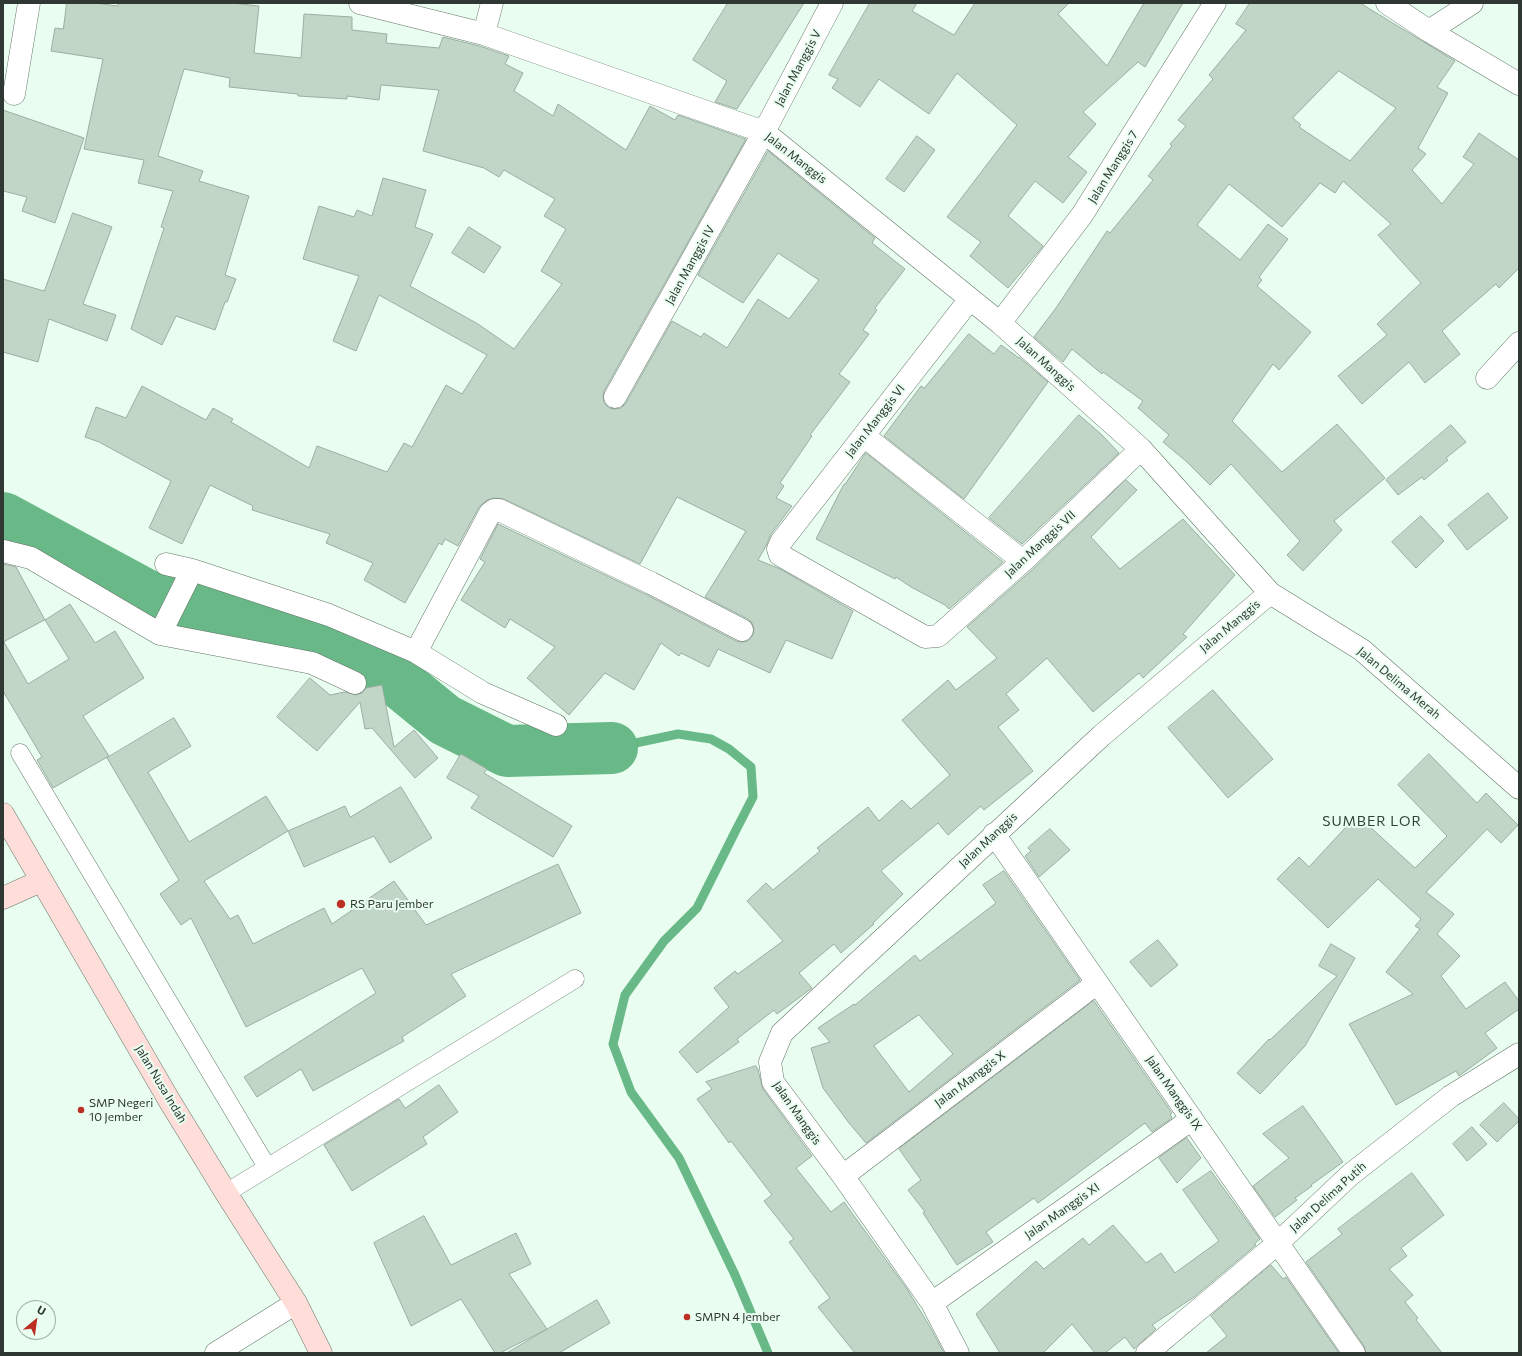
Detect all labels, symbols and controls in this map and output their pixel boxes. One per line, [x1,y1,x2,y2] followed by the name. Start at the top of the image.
[772,27,824,109] street label: Jalan Manggis V
[1085,128,1141,206] street label: Jalan Manggis 7
[762,129,830,187] street label: Jalan Manggis
[662,223,718,307] street label: Jalan Manggis IV
[1014,334,1078,394] street label: Jalan Manggis
[842,382,908,460] street label: Jalan Manggis VI
[1002,508,1078,580] street label: Jalan Manggis VII
[1197,597,1263,655] street label: Jalan Manggis
[1354,644,1444,722] street label: Jalan Delima Merah
[956,809,1020,871] street label: Jalan Manggis
[1322,813,1422,829] district label: SUMBER LOR
[350,897,433,911] place label: RS Paru Jember
[335,898,347,910] marker: RS Paru Jember
[132,1042,190,1126] street label: Jalan Nusa Indah
[932,1048,1008,1110] street label: Jalan Manggis X
[1143,1053,1205,1133] street label: Jalan Manggis IX
[770,1078,824,1148] street label: Jalan Manggis
[89,1096,153,1124] place label: SMP Negeri 10 Jember
[76,1105,86,1115] marker: SMP Negeri 10 Jember
[1287,1159,1369,1235] street label: Jalan Delima Putih
[1022,1180,1102,1242] street label: Jalan Manggis XI
[16,1300,56,1340] north arrow
[35,1302,48,1318] text: U
[695,1310,780,1324] place label: SMPN 4 Jember
[682,1312,692,1322] marker: SMPN 4 Jember

